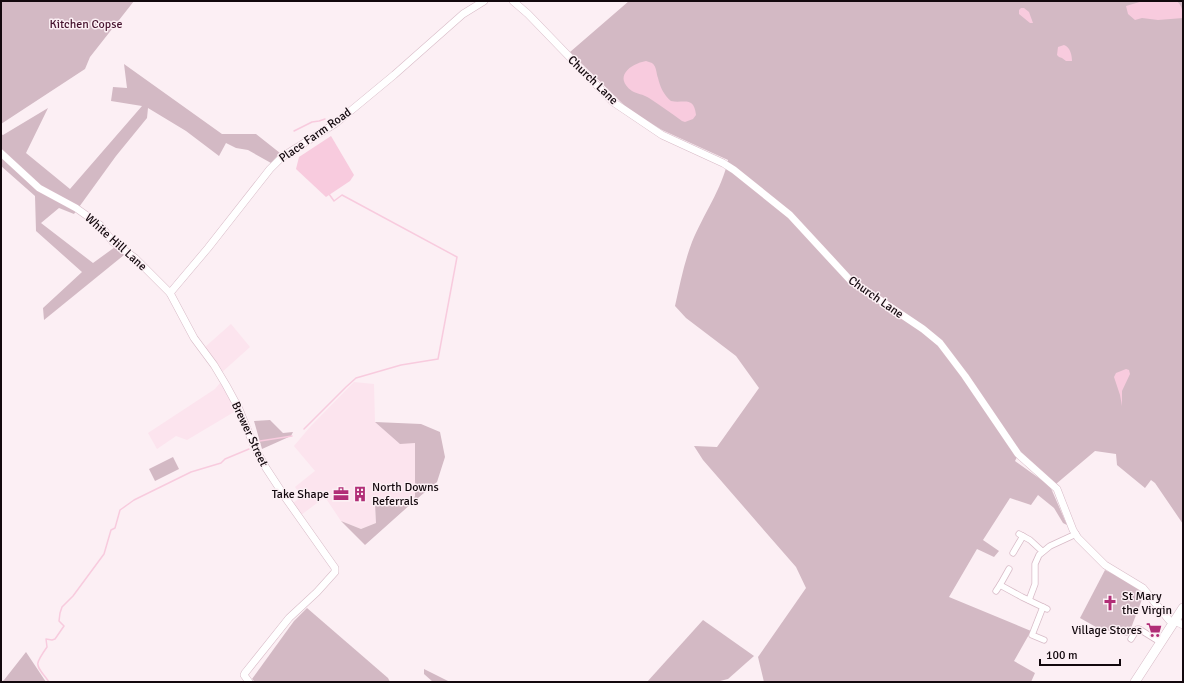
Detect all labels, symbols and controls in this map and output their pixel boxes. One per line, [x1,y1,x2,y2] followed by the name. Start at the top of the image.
[50,17,122,32] park label: Kitchen Copse
[564,53,621,108] street label: Church Lane
[276,105,354,166] street label: Place Farm Road
[82,211,150,274] street label: White Hill Lane
[845,273,906,322] street label: Church Lane
[228,399,271,469] street label: Brewer Street
[372,480,439,509] place label: North Downs Referrals
[332,485,350,503] office icon: Take Shape
[351,485,369,503] building icon: North Downs Referrals
[272,487,329,502] place label: Take Shape
[1122,589,1172,618] place label: St Mary the Virgin
[1101,594,1119,612] church icon: St Mary the Virgin
[1145,621,1163,639] supermarket icon: Village Stores
[1071,623,1142,638] place label: Village Stores
[1040,641,1120,667] scale bar
[1046,648,1078,663] text: 100 m

